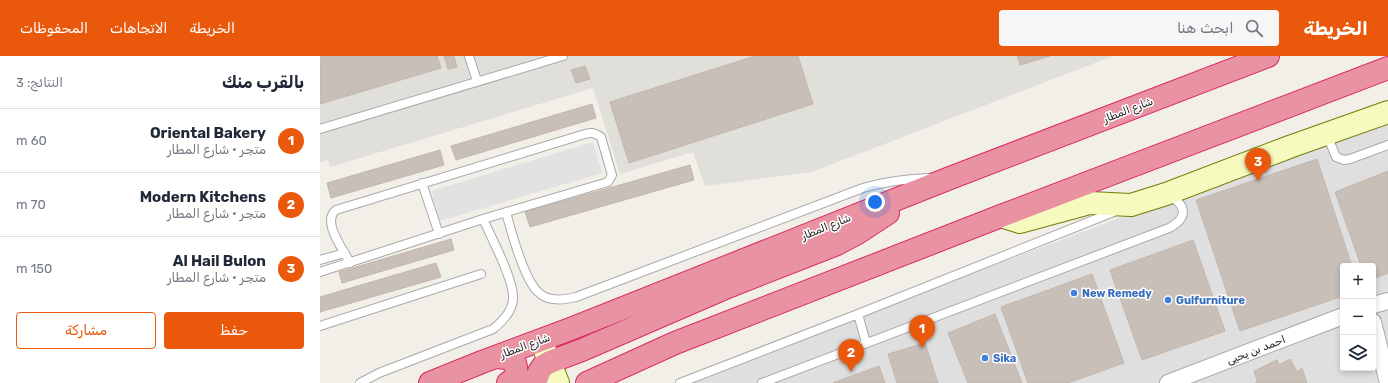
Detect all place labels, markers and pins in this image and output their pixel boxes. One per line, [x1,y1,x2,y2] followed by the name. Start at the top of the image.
[1245,148,1271,181] pin: 3
[1082,287,1152,300] place label: New Remedy
[1069,288,1079,298] marker: New Remedy
[1176,294,1245,307] place label: Gulfurniture
[1163,295,1173,305] marker: Gulfurniture
[909,315,935,348] pin: 1
[838,339,864,372] pin: 2
[993,352,1016,365] place label: Sika
[980,353,990,363] marker: Sika

